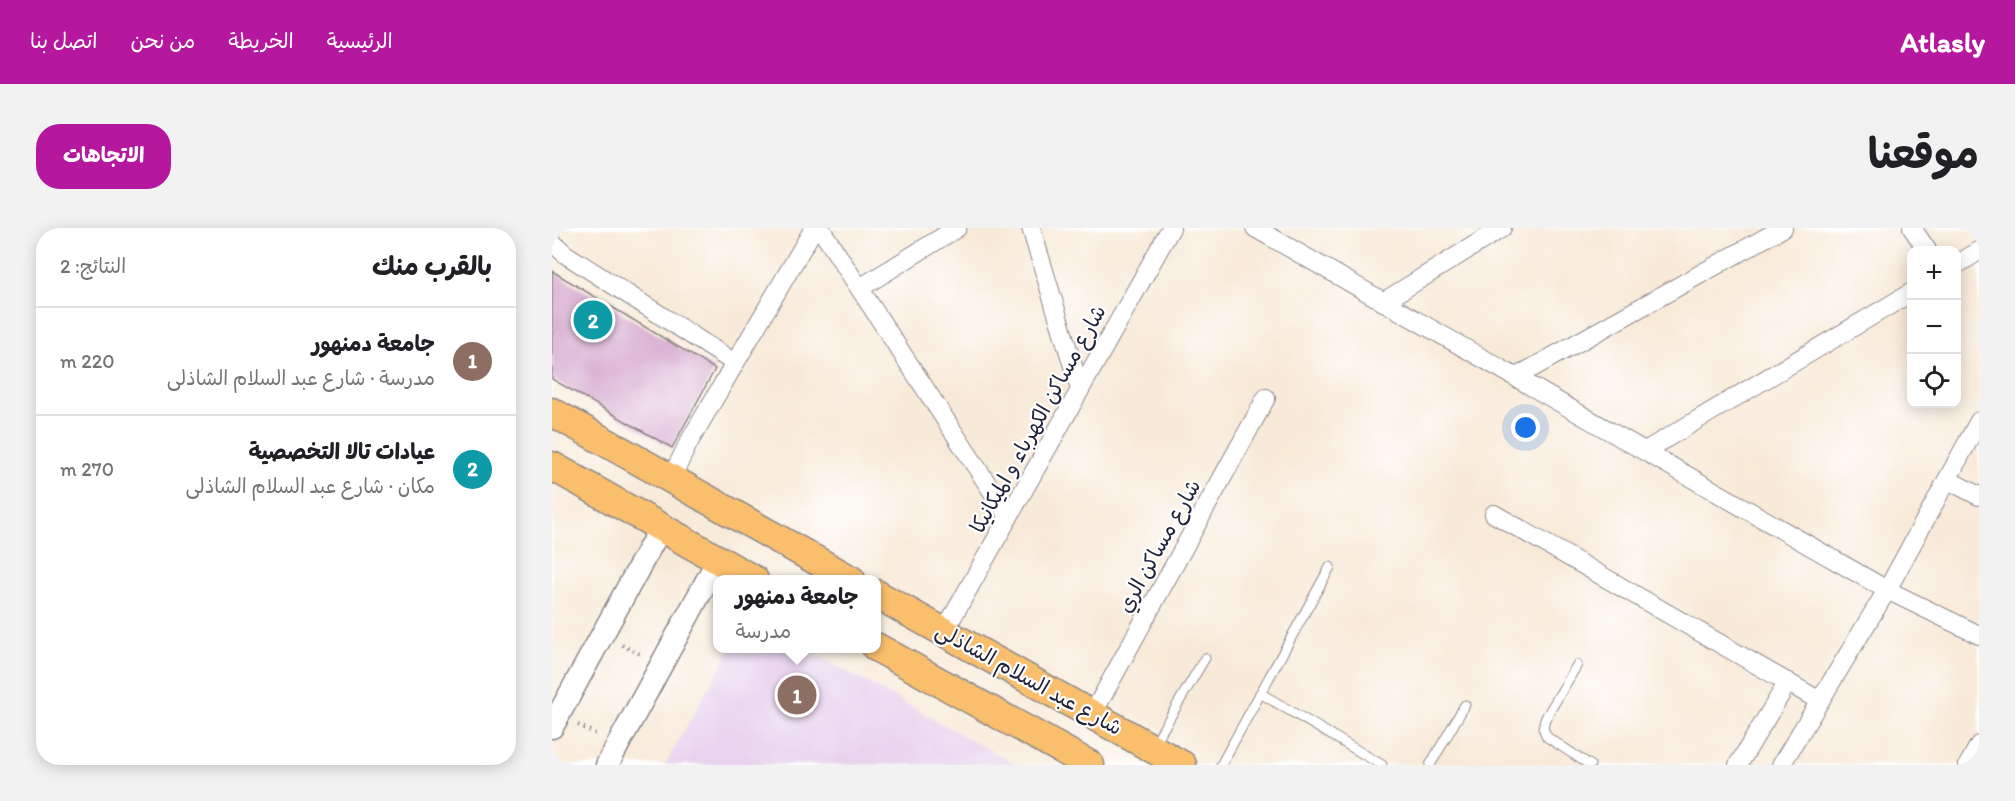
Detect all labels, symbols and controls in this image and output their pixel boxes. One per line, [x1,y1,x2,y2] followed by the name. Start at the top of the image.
[1900,25,1985,59] text: Atlasly
[30,28,98,53] text: اتصل بنا
[131,28,195,53] text: من نحن
[228,28,294,53] text: الخريطة
[327,28,393,53] text: الرئيسية
[36,124,171,189] button: الاتجاهات
[1868,128,1979,179] text: موقعنا
[1907,246,1961,408] map controls
[1907,246,1961,300] button: +
[372,250,492,282] text: بالقرب منك
[60,254,126,278] text: النتائج: 2
[574,298,612,343] pin: 2
[964,300,1113,539] street label: شارع مساكن الكهرباء و الميكانيكا
[1907,300,1961,354] button: −
[312,330,435,357] text: جامعة دمنهور
[60,349,115,373] text: 220 m
[468,349,477,373] text: 1
[1907,354,1961,408] button: locate
[167,366,435,390] text: مدرسة · شارع عبد السلام الشاذلى
[1511,413,1540,442] your location
[249,438,435,465] text: عيادات تالا التخصصية
[60,457,114,481] text: 270 m
[467,457,478,481] text: 2
[185,474,435,498] text: مكان · شارع عبد السلام الشاذلى
[1112,475,1208,618] street label: شارع مساكن الري
[713,575,881,653] popup
[735,583,859,610] text: جامعة دمنهور
[930,617,1127,744] street label: شارع عبد السلام الشاذلى
[735,619,791,643] text: مدرسة
[778,672,816,718] pin: 1

